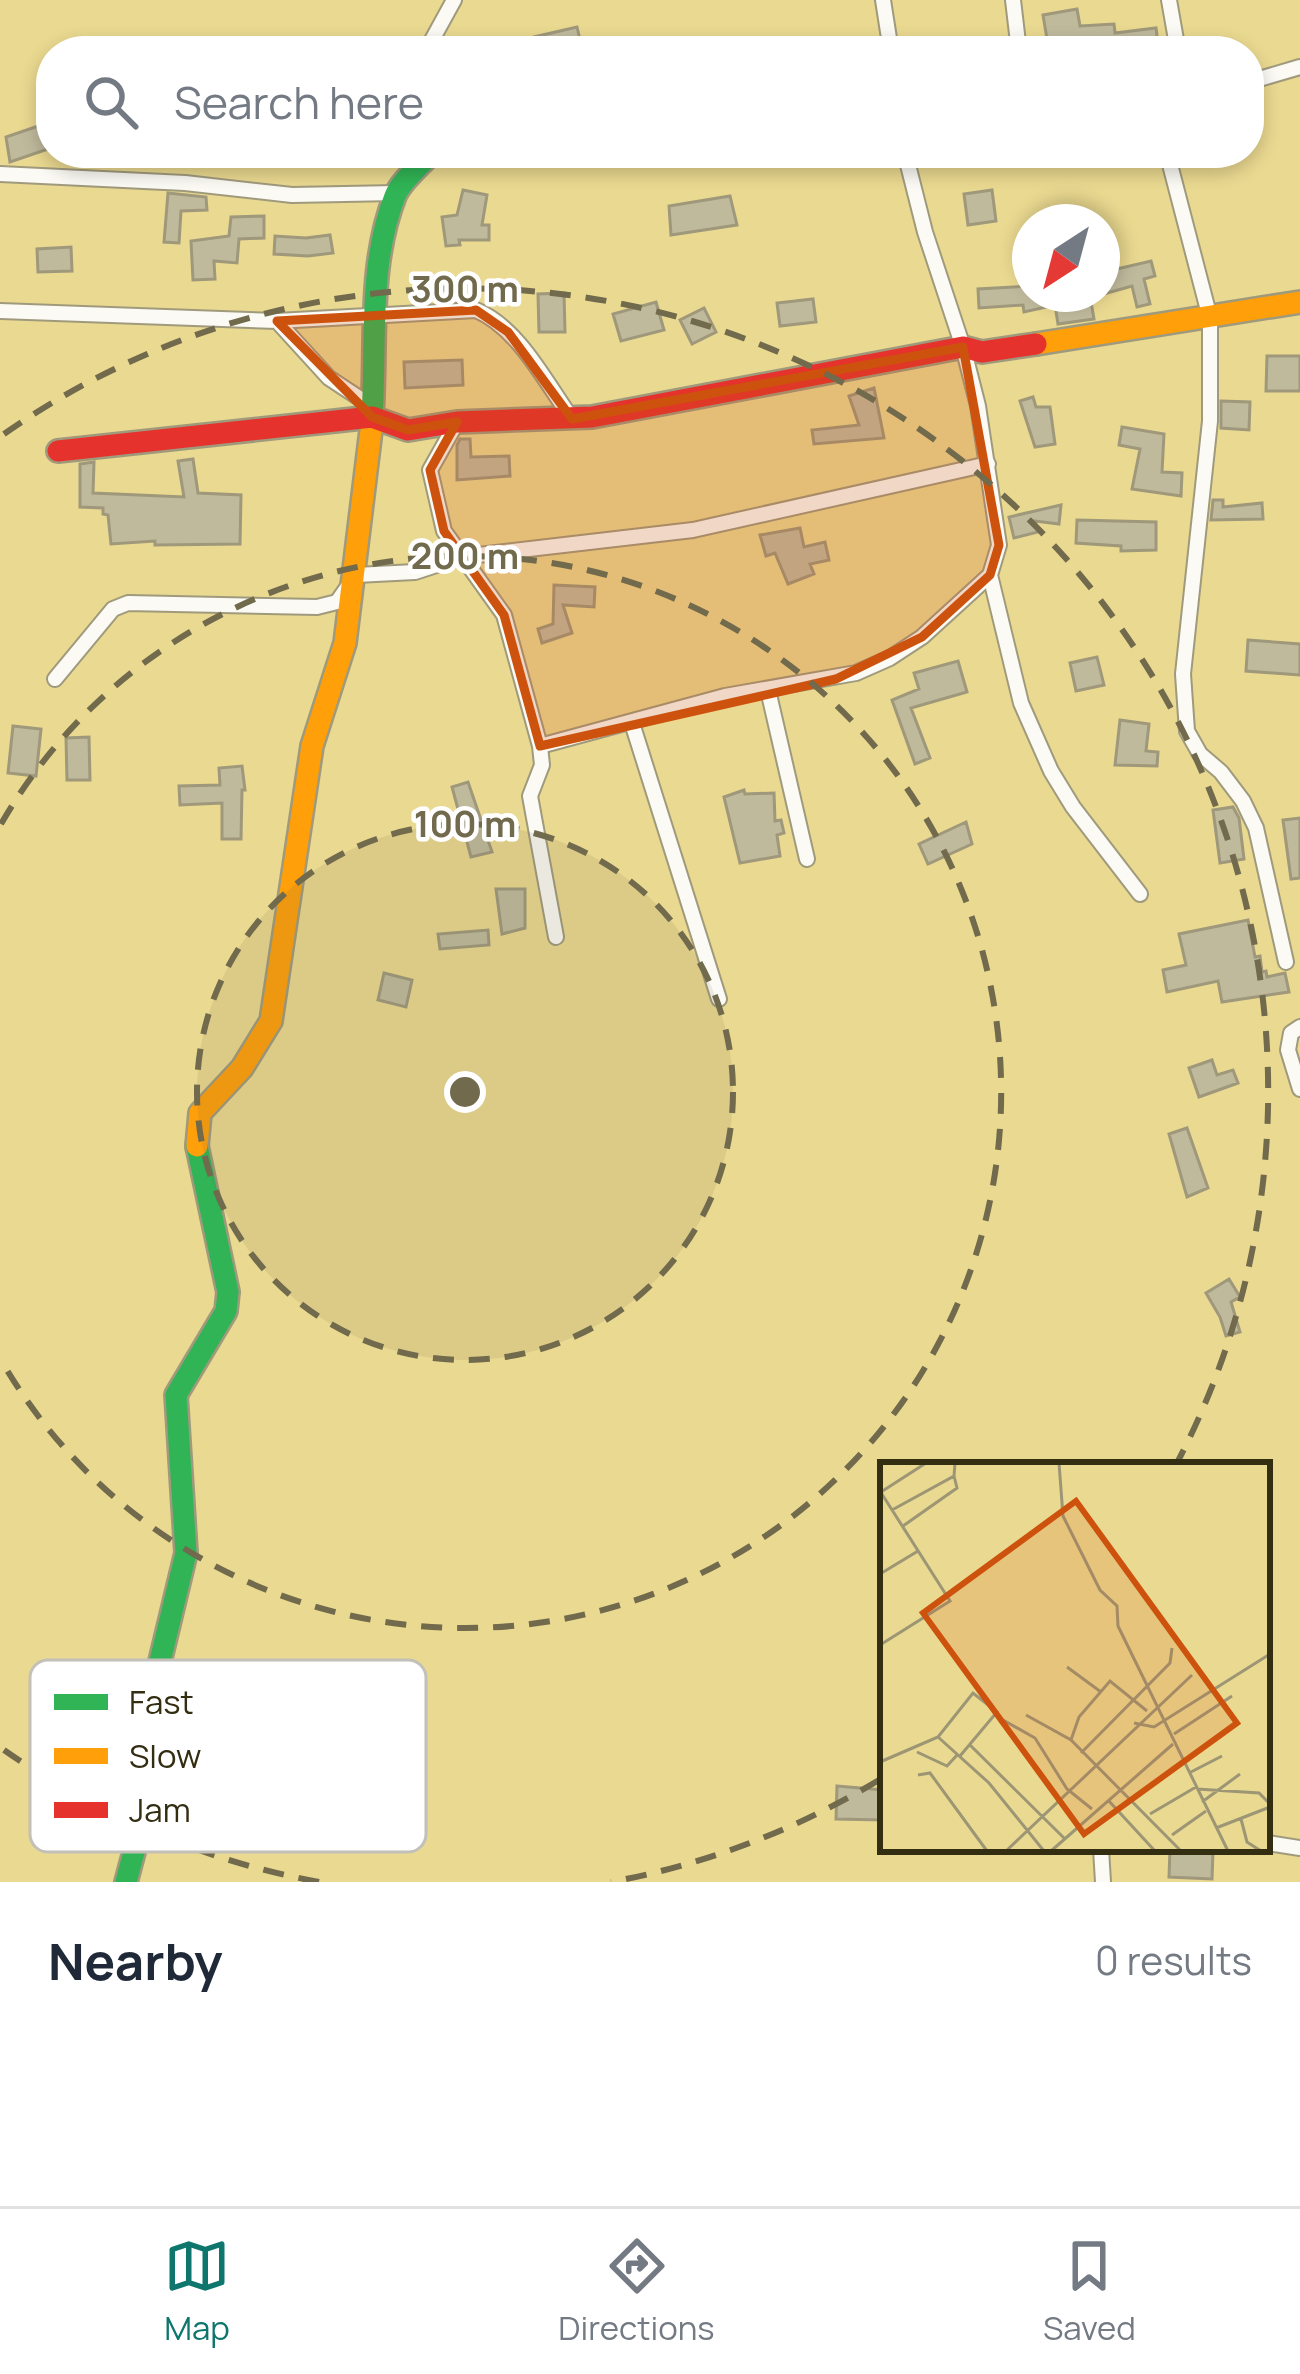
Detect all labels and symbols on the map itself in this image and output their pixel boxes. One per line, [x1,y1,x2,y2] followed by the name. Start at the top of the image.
[1012,204,1120,312] north arrow
[411,264,519,313] text: 300 m
[411,531,519,580] text: 200 m
[414,799,516,848] text: 100 m
[444,1071,486,1113] centre of rings
[880,1462,1270,1852] inset map
[30,1660,426,1852] legend
[129,1679,194,1724] text: Fast
[129,1733,201,1778] text: Slow
[129,1787,191,1832] text: Jam

